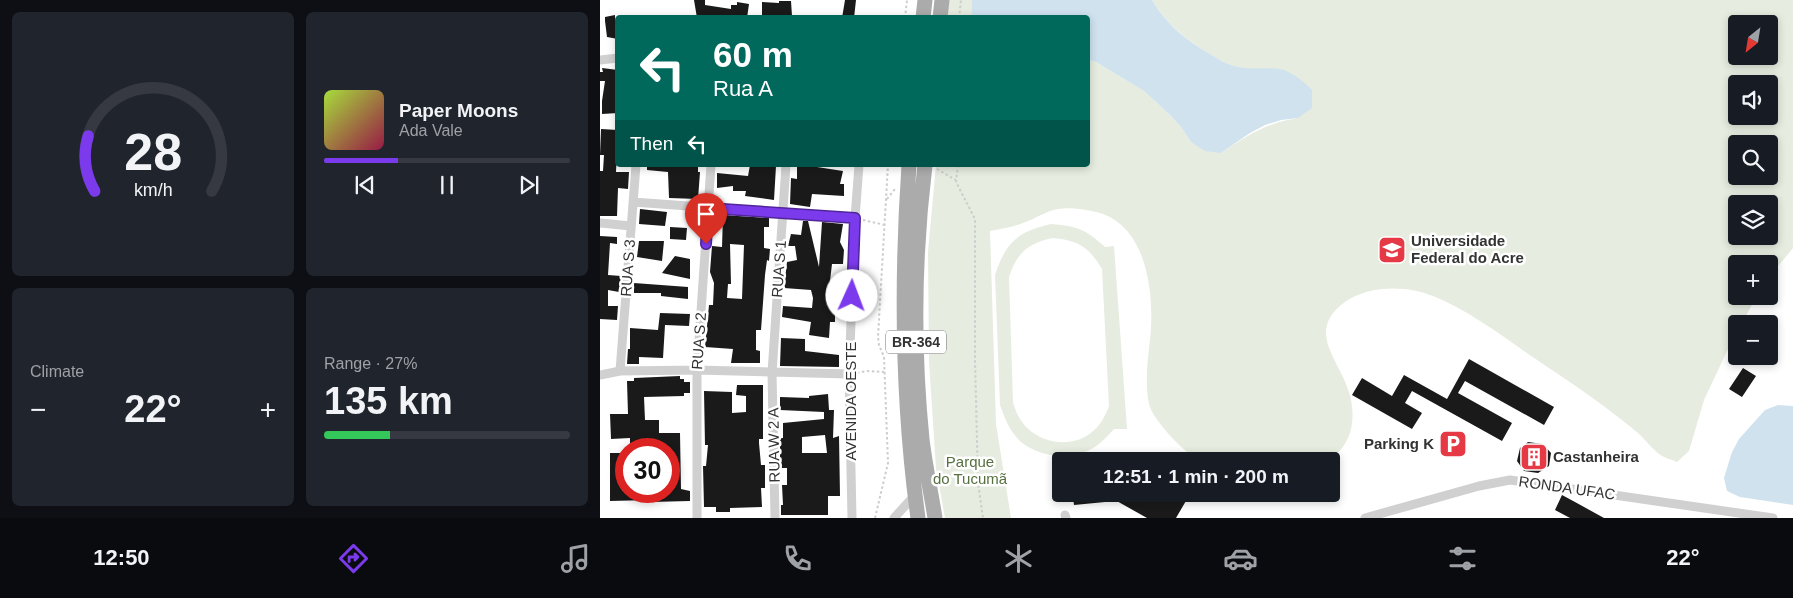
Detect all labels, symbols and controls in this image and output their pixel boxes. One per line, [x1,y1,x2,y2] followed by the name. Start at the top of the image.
[1728,15,1778,65] north arrow
[1728,15,1778,365] map controls
[630,35,695,100] icon: left
[713,35,793,74] text: 60 m
[1728,75,1778,125] button: sound
[713,76,773,101] text: Rua A
[399,100,518,121] text: Paper Moons
[399,122,463,139] text: Ada Vale
[124,123,182,181] text: 28
[683,130,711,158] icon: left
[630,133,673,154] text: Then
[1728,135,1778,185] button: search
[351,171,379,199] icon: previous
[433,171,461,199] icon: pause
[515,171,543,199] icon: next
[134,180,172,200] text: km/h
[685,193,727,244] pin
[1728,195,1778,245] button: layers
[692,200,720,228] icon: arrive
[1411,232,1524,266] place label: Universidade Federal do Acre
[1377,235,1407,265] school or university icon: Universidade Federal do Acre
[617,239,638,297] street label: RUA S 3
[768,240,789,298] street label: RUA S 1
[1728,255,1778,305] button: +
[825,269,877,321] position arrow
[688,312,709,370] street label: RUA S 2
[1728,315,1778,365] button: −
[886,331,946,354] road number: BR-364
[842,342,859,460] street label: AVENIDA OESTE
[324,355,417,372] text: Range · 27%
[30,363,84,380] text: Climate
[324,380,453,422] text: 135 km
[124,388,182,430] text: 22°
[30,394,46,425] text: −
[260,394,276,425] text: +
[764,407,783,483] street label: RUA W 2 A
[1438,429,1468,459] parking icon: Parking K
[1364,435,1434,452] place label: Parking K
[615,438,680,503] speed limit sign: 30
[1519,442,1549,472] building icon: Castanheira
[1553,448,1640,465] place label: Castanheira
[933,453,1008,487] park label: Parque do Tucumã
[1103,466,1289,487] text: 12:51 · 1 min · 200 m
[1518,472,1617,503] street label: RONDA UFAC
[336,541,371,576] icon: directions
[558,541,593,576] icon: music
[780,541,815,576] icon: phone
[1001,541,1036,576] icon: climate
[1223,541,1258,576] icon: car
[1445,541,1480,576] icon: filters
[93,545,150,570] text: 12:50
[1666,545,1700,570] text: 22°

